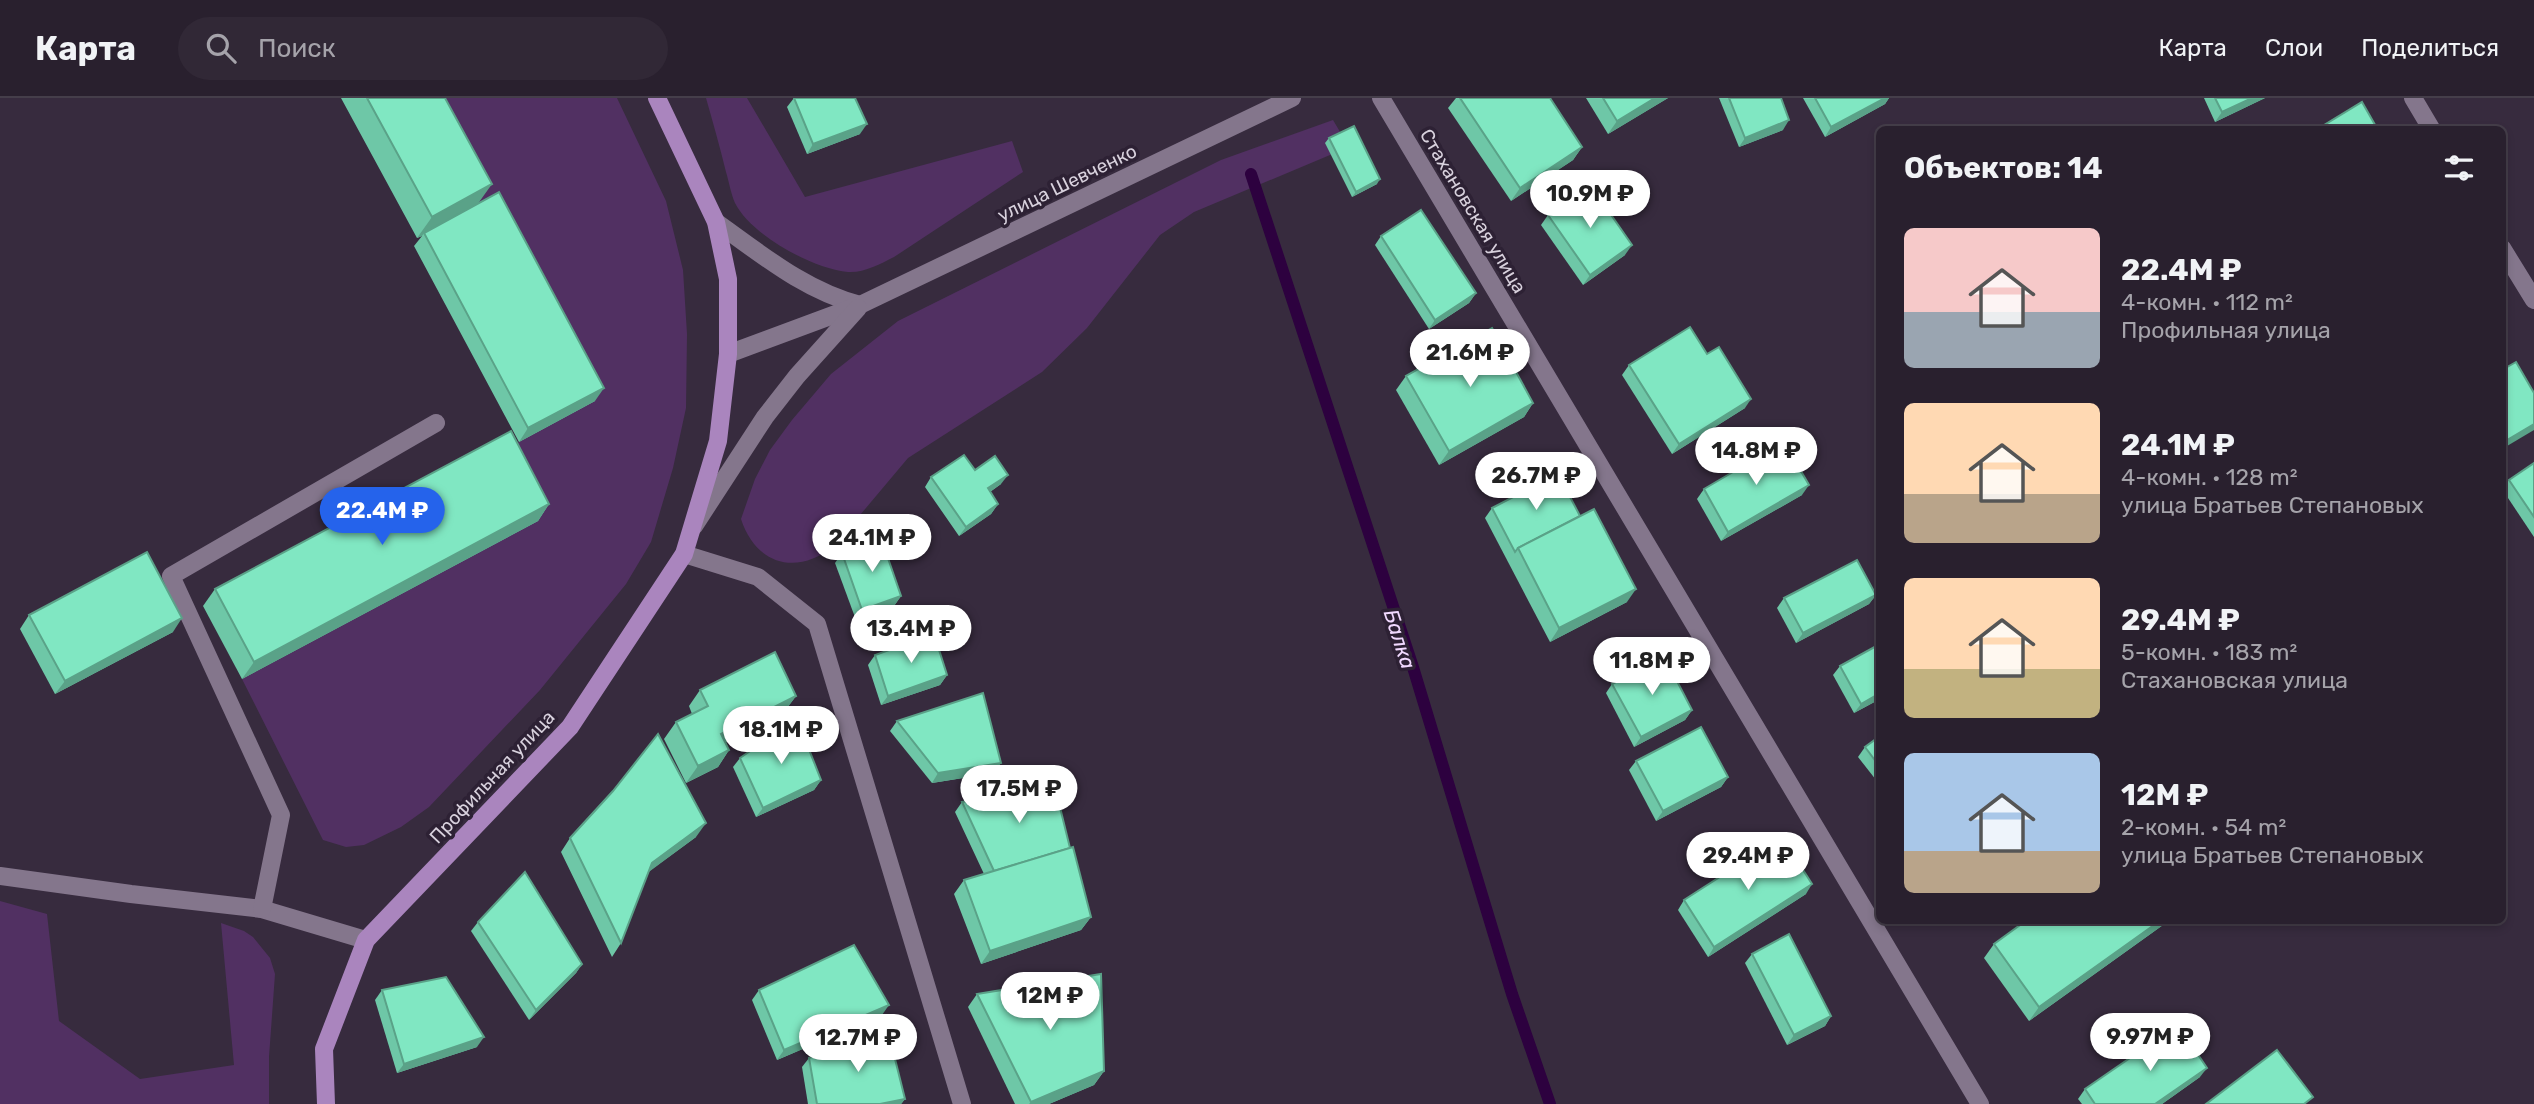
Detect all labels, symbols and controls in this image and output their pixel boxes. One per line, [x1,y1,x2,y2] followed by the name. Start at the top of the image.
[178,17,668,80] search box
[35,29,136,68] text: Карта
[202,29,240,67] icon: search
[258,33,336,64] text: Поиск
[2158,34,2227,62] text: Карта
[2265,34,2323,62] text: Слои
[2361,34,2499,62] text: Поделиться
[1415,125,1531,297] street label: Стахановская улица
[994,139,1140,227] street label: улица Шевченко
[2440,149,2478,187] icon: filters
[1904,150,2103,186] text: Объектов: 14
[1525,170,1655,230] pin: 10.9M ₽
[1546,179,1634,207] text: 10.9M ₽
[2121,252,2242,288] text: 22.4M ₽
[1960,256,2044,340] icon: home
[2121,288,2293,316] text: 4-комн. · 112 m²
[2121,316,2331,344] text: Профильная улица
[1405,330,1535,389] pin: 21.6M ₽
[1426,338,1514,366] text: 21.6M ₽
[2121,427,2235,463] text: 24.1M ₽
[1691,428,1821,487] pin: 14.8M ₽
[1960,431,2044,515] icon: home
[1711,436,1801,464] text: 14.8M ₽
[1471,452,1601,512] pin: 26.7M ₽
[1491,461,1581,489] text: 26.7M ₽
[2121,463,2298,491] text: 4-комн. · 128 m²
[317,488,447,547] pin: 22.4M ₽
[2121,491,2424,519] text: улица Братьев Степановых
[336,496,428,524] text: 22.4M ₽
[807,514,937,574] pin: 24.1M ₽
[828,523,916,551] text: 24.1M ₽
[2121,602,2240,638] text: 29.4M ₽
[846,606,976,665] pin: 13.4M ₽
[1379,606,1421,672] water label: Балка
[1960,606,2044,690] icon: home
[866,614,956,642] text: 13.4M ₽
[1587,638,1717,697] pin: 11.8M ₽
[2121,638,2297,666] text: 5-комн. · 183 m²
[1609,646,1695,674] text: 11.8M ₽
[2121,666,2348,694] text: Стахановская улица
[425,706,559,848] street label: Профильная улица
[716,706,846,766] pin: 18.1M ₽
[739,715,823,743] text: 18.1M ₽
[954,766,1084,825] pin: 17.5M ₽
[976,774,1062,802] text: 17.5M ₽
[2121,777,2208,813] text: 12M ₽
[1960,781,2044,865] icon: home
[2121,813,2286,841] text: 2-комн. · 54 m²
[1683,832,1813,892] pin: 29.4M ₽
[1702,841,1794,869] text: 29.4M ₽
[2121,841,2424,869] text: улица Братьев Степановых
[1001,972,1099,1032] pin: 12M ₽
[1017,981,1083,1009] text: 12M ₽
[793,1014,923,1074] pin: 12.7M ₽
[2085,1014,2215,1073] pin: 9.97M ₽
[2106,1022,2194,1050] text: 9.97M ₽
[815,1023,901,1051] text: 12.7M ₽

